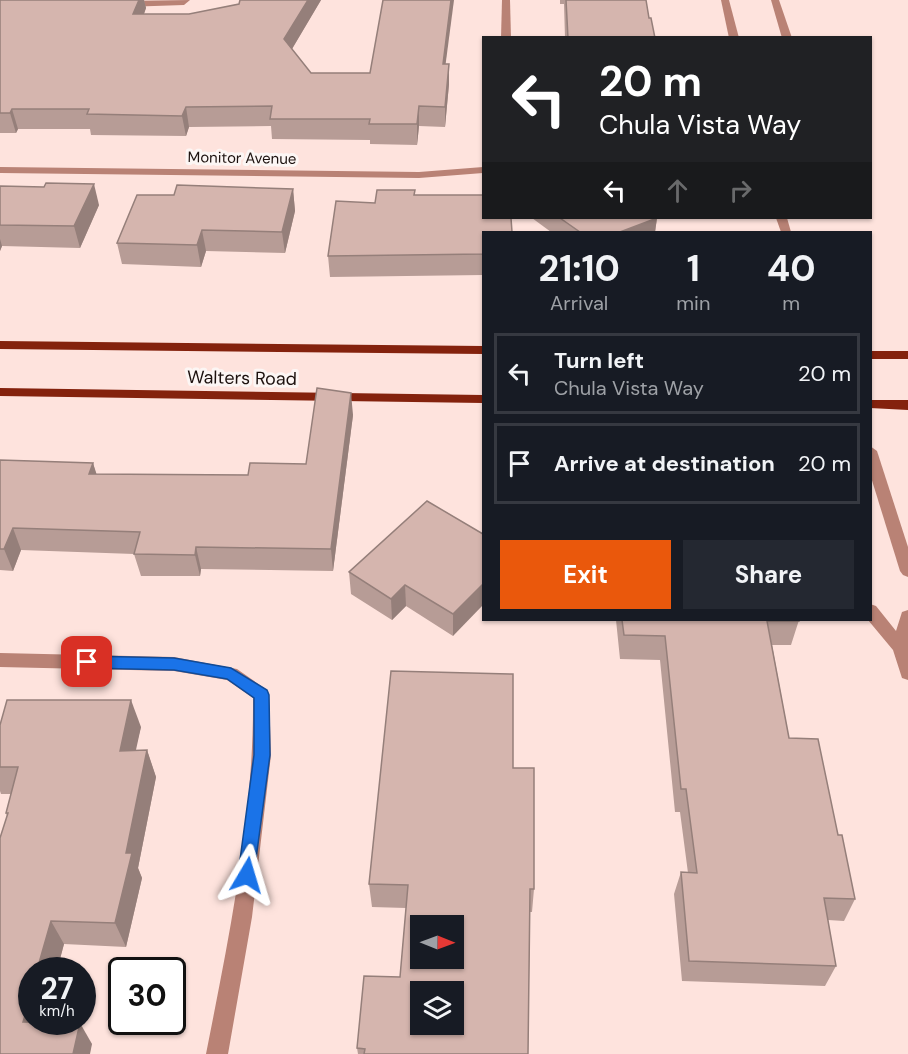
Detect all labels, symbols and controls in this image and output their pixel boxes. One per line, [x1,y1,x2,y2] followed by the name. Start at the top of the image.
[599,54,702,109] text: 20 m
[500,60,578,138] icon: left
[599,107,801,142] text: Chula Vista Way
[187,147,297,169] street label: Monitor Avenue
[598,174,631,207] icon: left
[661,174,694,207] icon: ahead
[724,174,757,207] icon: right
[538,245,620,292] text: 21:10
[687,245,700,292] text: 1
[767,245,816,292] text: 40
[550,290,608,316] text: Arrival
[676,290,710,316] text: min
[782,290,800,316] text: m
[554,346,644,375] text: Turn left
[503,357,536,390] icon: left
[798,359,851,388] text: 20 m
[187,365,297,391] street label: Walters Road
[554,375,704,401] text: Chula Vista Way
[503,447,536,480] icon: arrive
[554,449,775,478] text: Arrive at destination
[798,449,851,478] text: 20 m
[500,540,671,609] button: Exit
[683,540,854,609] button: Share
[61,636,112,687] pin
[70,645,103,678] icon: arrive
[215,843,279,907] position arrow
[410,915,464,969] north arrow
[410,915,464,1035] map controls
[108,957,186,1035] speed limit sign: 30
[40,969,74,1008] text: 27
[410,981,464,1035] button: layers
[39,1001,75,1021] text: km/h

